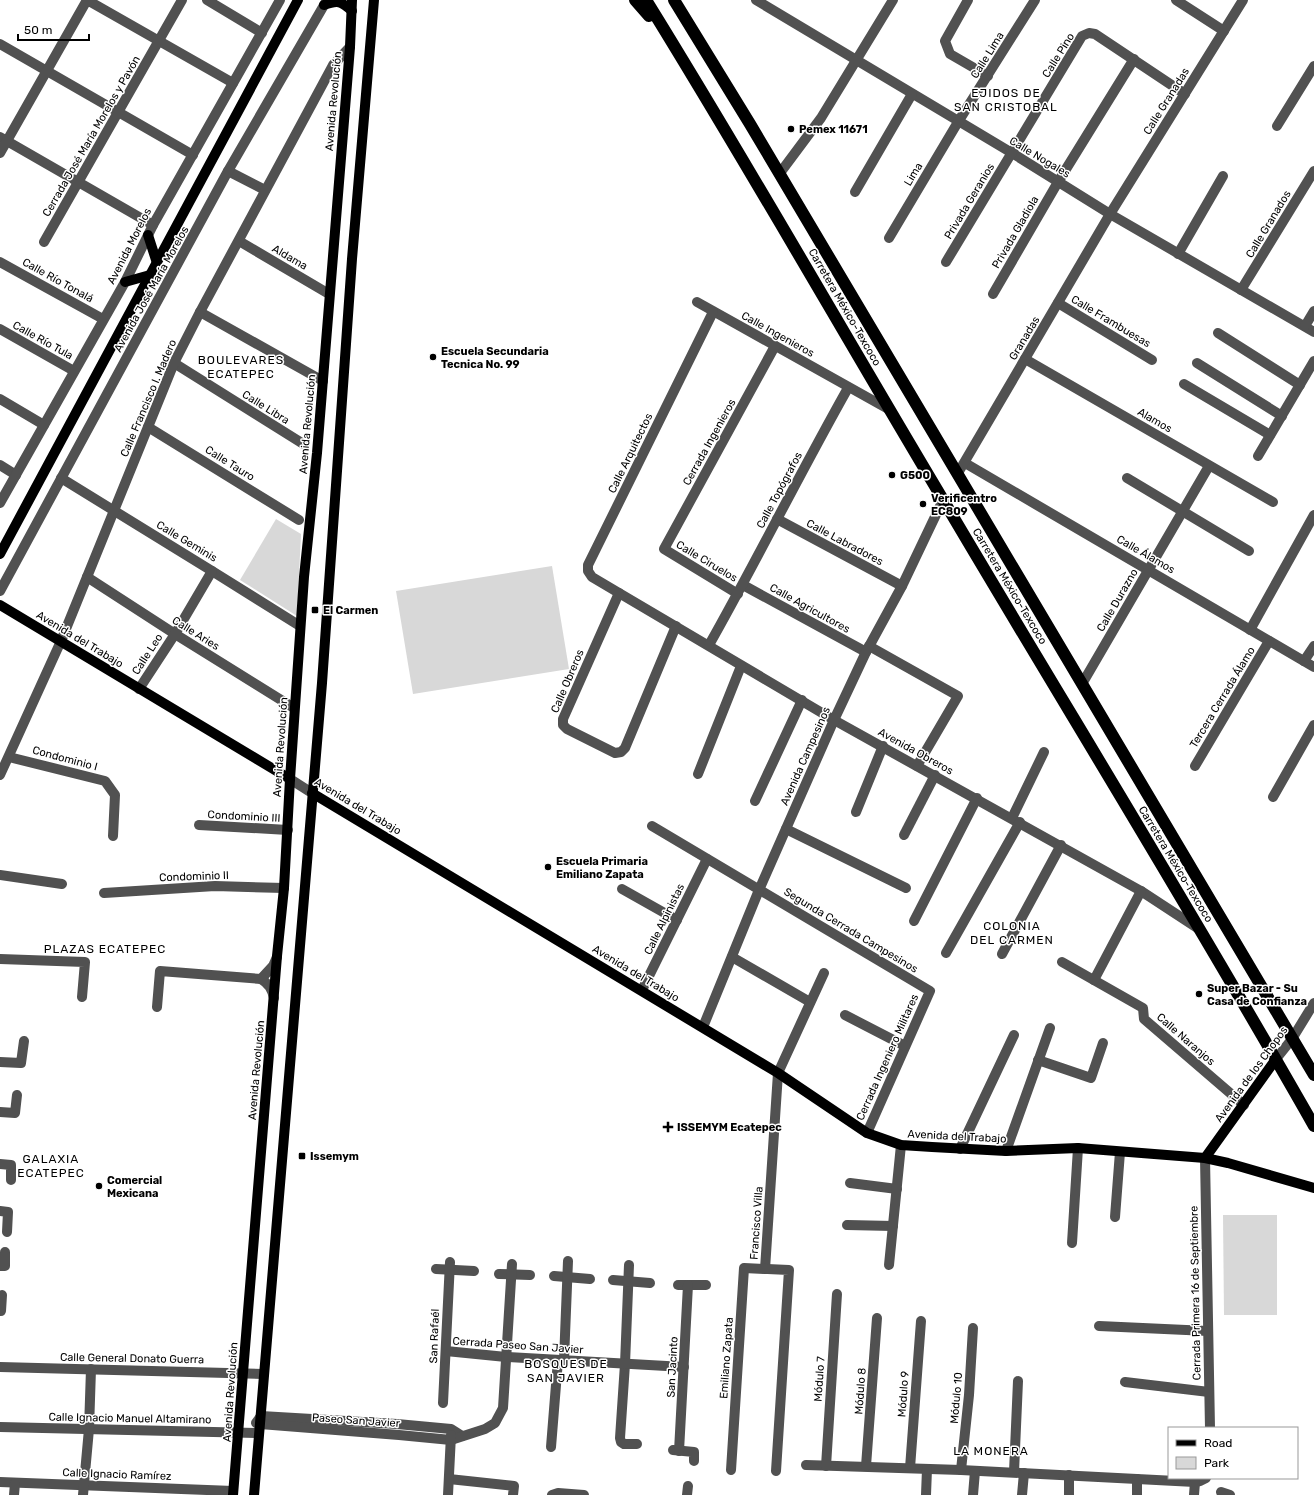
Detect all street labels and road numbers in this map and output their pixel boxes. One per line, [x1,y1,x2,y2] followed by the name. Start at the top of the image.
[968,30,1007,81] street label: Calle Lima
[1040,30,1077,80] street label: Calle Pino
[323,51,344,151] street label: Avenida Revolución
[40,53,143,219] street label: Cerrada José María Morelos y Pavón
[1141,65,1192,137] street label: Calle Granadas
[1007,134,1073,181] street label: Calle Nogales
[901,160,925,188] street label: Lima
[942,161,997,242] street label: Privada Geranios
[1243,188,1294,260] street label: Calle Granados
[989,194,1041,271] street label: Privada Gladiola
[105,206,154,286] street label: Avenida Morelos
[111,224,192,354] street label: Avenida José María Morelos
[270,242,310,273] street label: Aldama
[806,246,884,368] street label: Carretera México-Texcoco
[20,256,96,305] street label: Calle Río Tonalá
[1069,293,1153,350] street label: Calle Frambuesas
[739,309,817,360] street label: Calle Ingenieros
[1006,314,1043,362] street label: Granadas
[10,318,75,362] street label: Calle Río Tula
[118,337,179,459] street label: Calle Francisco I. Madero
[297,374,318,474] street label: Avenida Revolución
[240,388,292,427] street label: Calle Libra
[680,396,739,488] street label: Cerrada Ingenieros
[1135,405,1175,436] street label: Alamos
[605,411,656,495] street label: Calle Arquitectos
[203,443,257,484] street label: Calle Tauro
[754,450,805,531] street label: Calle Topógrafos
[804,517,886,568] street label: Calle Labradores
[154,518,220,565] street label: Calle Geminis
[970,526,1049,647] street label: Carretera México-Texcoco
[1114,533,1178,577] street label: Calle Álamos
[674,538,740,585] street label: Calle Ciruelos
[1094,566,1141,634] street label: Calle Durazno
[767,581,853,636] street label: Calle Agricultores
[34,608,126,670] street label: Avenida del Trabajo
[170,614,222,653] street label: Calle Aries
[129,631,165,677] street label: Calle Leo
[1187,644,1258,750] street label: Tercera Cerrada Álamo
[548,647,587,715] street label: Calle Obreros
[271,697,290,797] street label: Avenida Revolución
[778,705,833,807] street label: Avenida Campesinos
[876,725,956,778] street label: Avenida Obreros
[31,744,99,773] street label: Condominio I
[312,775,404,837] street label: Avenida del Trabajo
[1136,804,1215,925] street label: Carretera México-Texcoco
[207,808,281,825] street label: Condominio III
[159,869,229,884] street label: Condominio II
[642,881,687,957] street label: Calle Alpinistas
[781,885,920,976] street label: Segunda Cerrada Campesinos
[590,942,682,1004] street label: Avenida del Trabajo
[854,992,921,1122] street label: Cerrada Ingeniero Militares
[1154,1011,1218,1068] street label: Calle Naranjos
[246,1020,267,1120] street label: Avenida Revolución
[1212,1024,1291,1125] street label: Avenida de los Chopos
[907,1127,1007,1146] street label: Avenida del Trabajo
[747,1186,766,1260] street label: Francisco Villa
[1187,1206,1204,1380] street label: Cerrada Primera 16 de Septiembre
[427,1309,442,1364] street label: San Rafaél
[717,1317,736,1399] street label: Emiliano Zapata
[452,1334,585,1357] street label: Cerrada Paseo San Javier
[664,1336,681,1398] street label: San Jacinto
[221,1342,240,1442] street label: Avenida Revolución
[60,1351,204,1366] street label: Calle General Donato Guerra
[811,1356,828,1402] street label: Módulo 7
[852,1367,869,1415] street label: Módulo 8
[895,1370,912,1418] street label: Módulo 9
[948,1372,965,1424] street label: Módulo 10
[48,1411,212,1426] street label: Calle Ignacio Manuel Altamirano
[312,1411,401,1430] street label: Paseo San Javier
[62,1466,172,1483] street label: Calle Ignacio Ramírez

